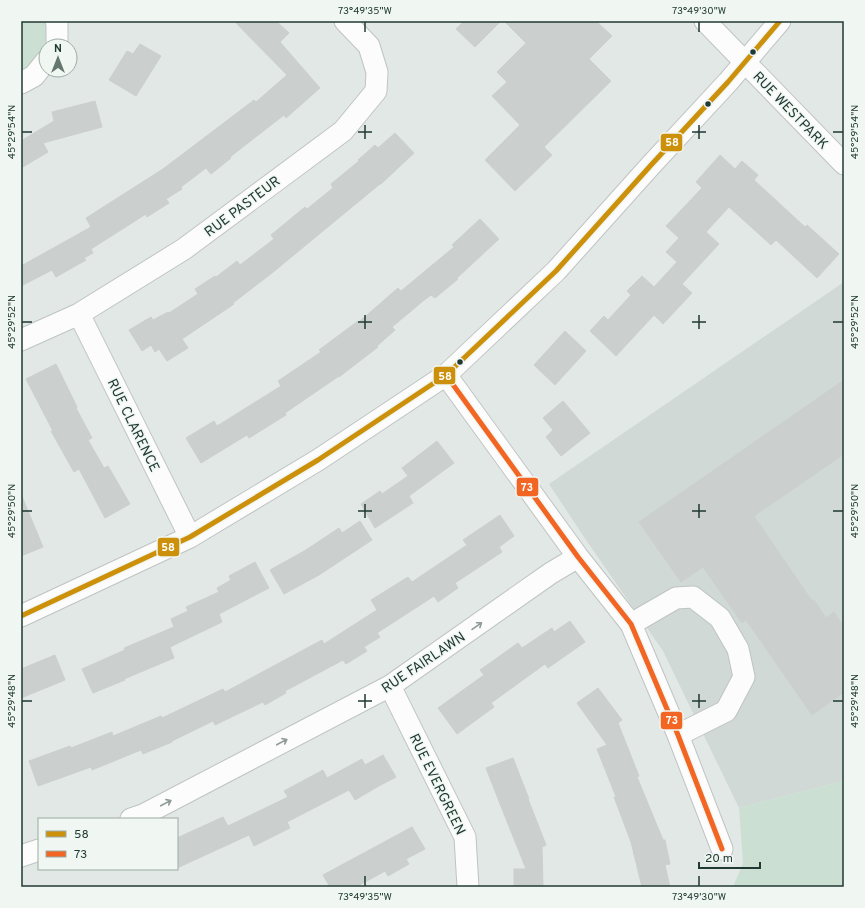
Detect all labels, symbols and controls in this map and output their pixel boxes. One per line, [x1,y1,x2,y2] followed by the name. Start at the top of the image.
[338,5,392,18] text: 73°49'35"W
[672,5,726,18] text: 73°49'30"W
[38,38,78,78] north arrow
[54,42,62,56] text: N
[748,47,758,57] unlabelled marker
[749,69,831,153] street label: RUE WESTPARK
[703,99,713,109] unlabelled marker
[6,105,19,159] text: 45°29'54"N
[849,105,862,159] text: 45°29'54"N
[660,133,683,152] line badge: 58
[665,136,679,150] text: 58
[202,173,284,241] street label: RUE PASTEUR
[6,295,19,349] text: 45°29'52"N
[849,295,862,349] text: 45°29'52"N
[455,357,465,367] unlabelled marker
[433,366,456,385] line badge: 58
[438,370,452,384] text: 58
[103,376,163,475] street label: RUE CLARENCE
[516,477,539,497] line badge: 73
[521,481,533,495] text: 73
[6,484,19,538] text: 45°29'50"N
[849,484,862,538] text: 45°29'50"N
[157,537,180,557] line badge: 58
[161,541,175,555] text: 58
[471,622,482,630] one-way arrow
[379,629,469,698] street label: RUE FAIRLAWN
[6,674,19,728] text: 45°29'48"N
[849,674,862,728] text: 45°29'48"N
[660,711,683,730] line badge: 73
[666,714,678,728] text: 73
[405,731,468,838] street label: RUE EVERGREEN
[275,738,287,746] one-way arrow
[160,798,172,806] one-way arrow
[38,818,178,870] legend
[74,827,89,843] text: 58
[699,844,760,870] scale bar
[74,847,87,863] text: 73
[705,851,733,867] text: 20 m
[338,891,392,904] text: 73°49'35"W
[672,891,726,904] text: 73°49'30"W

